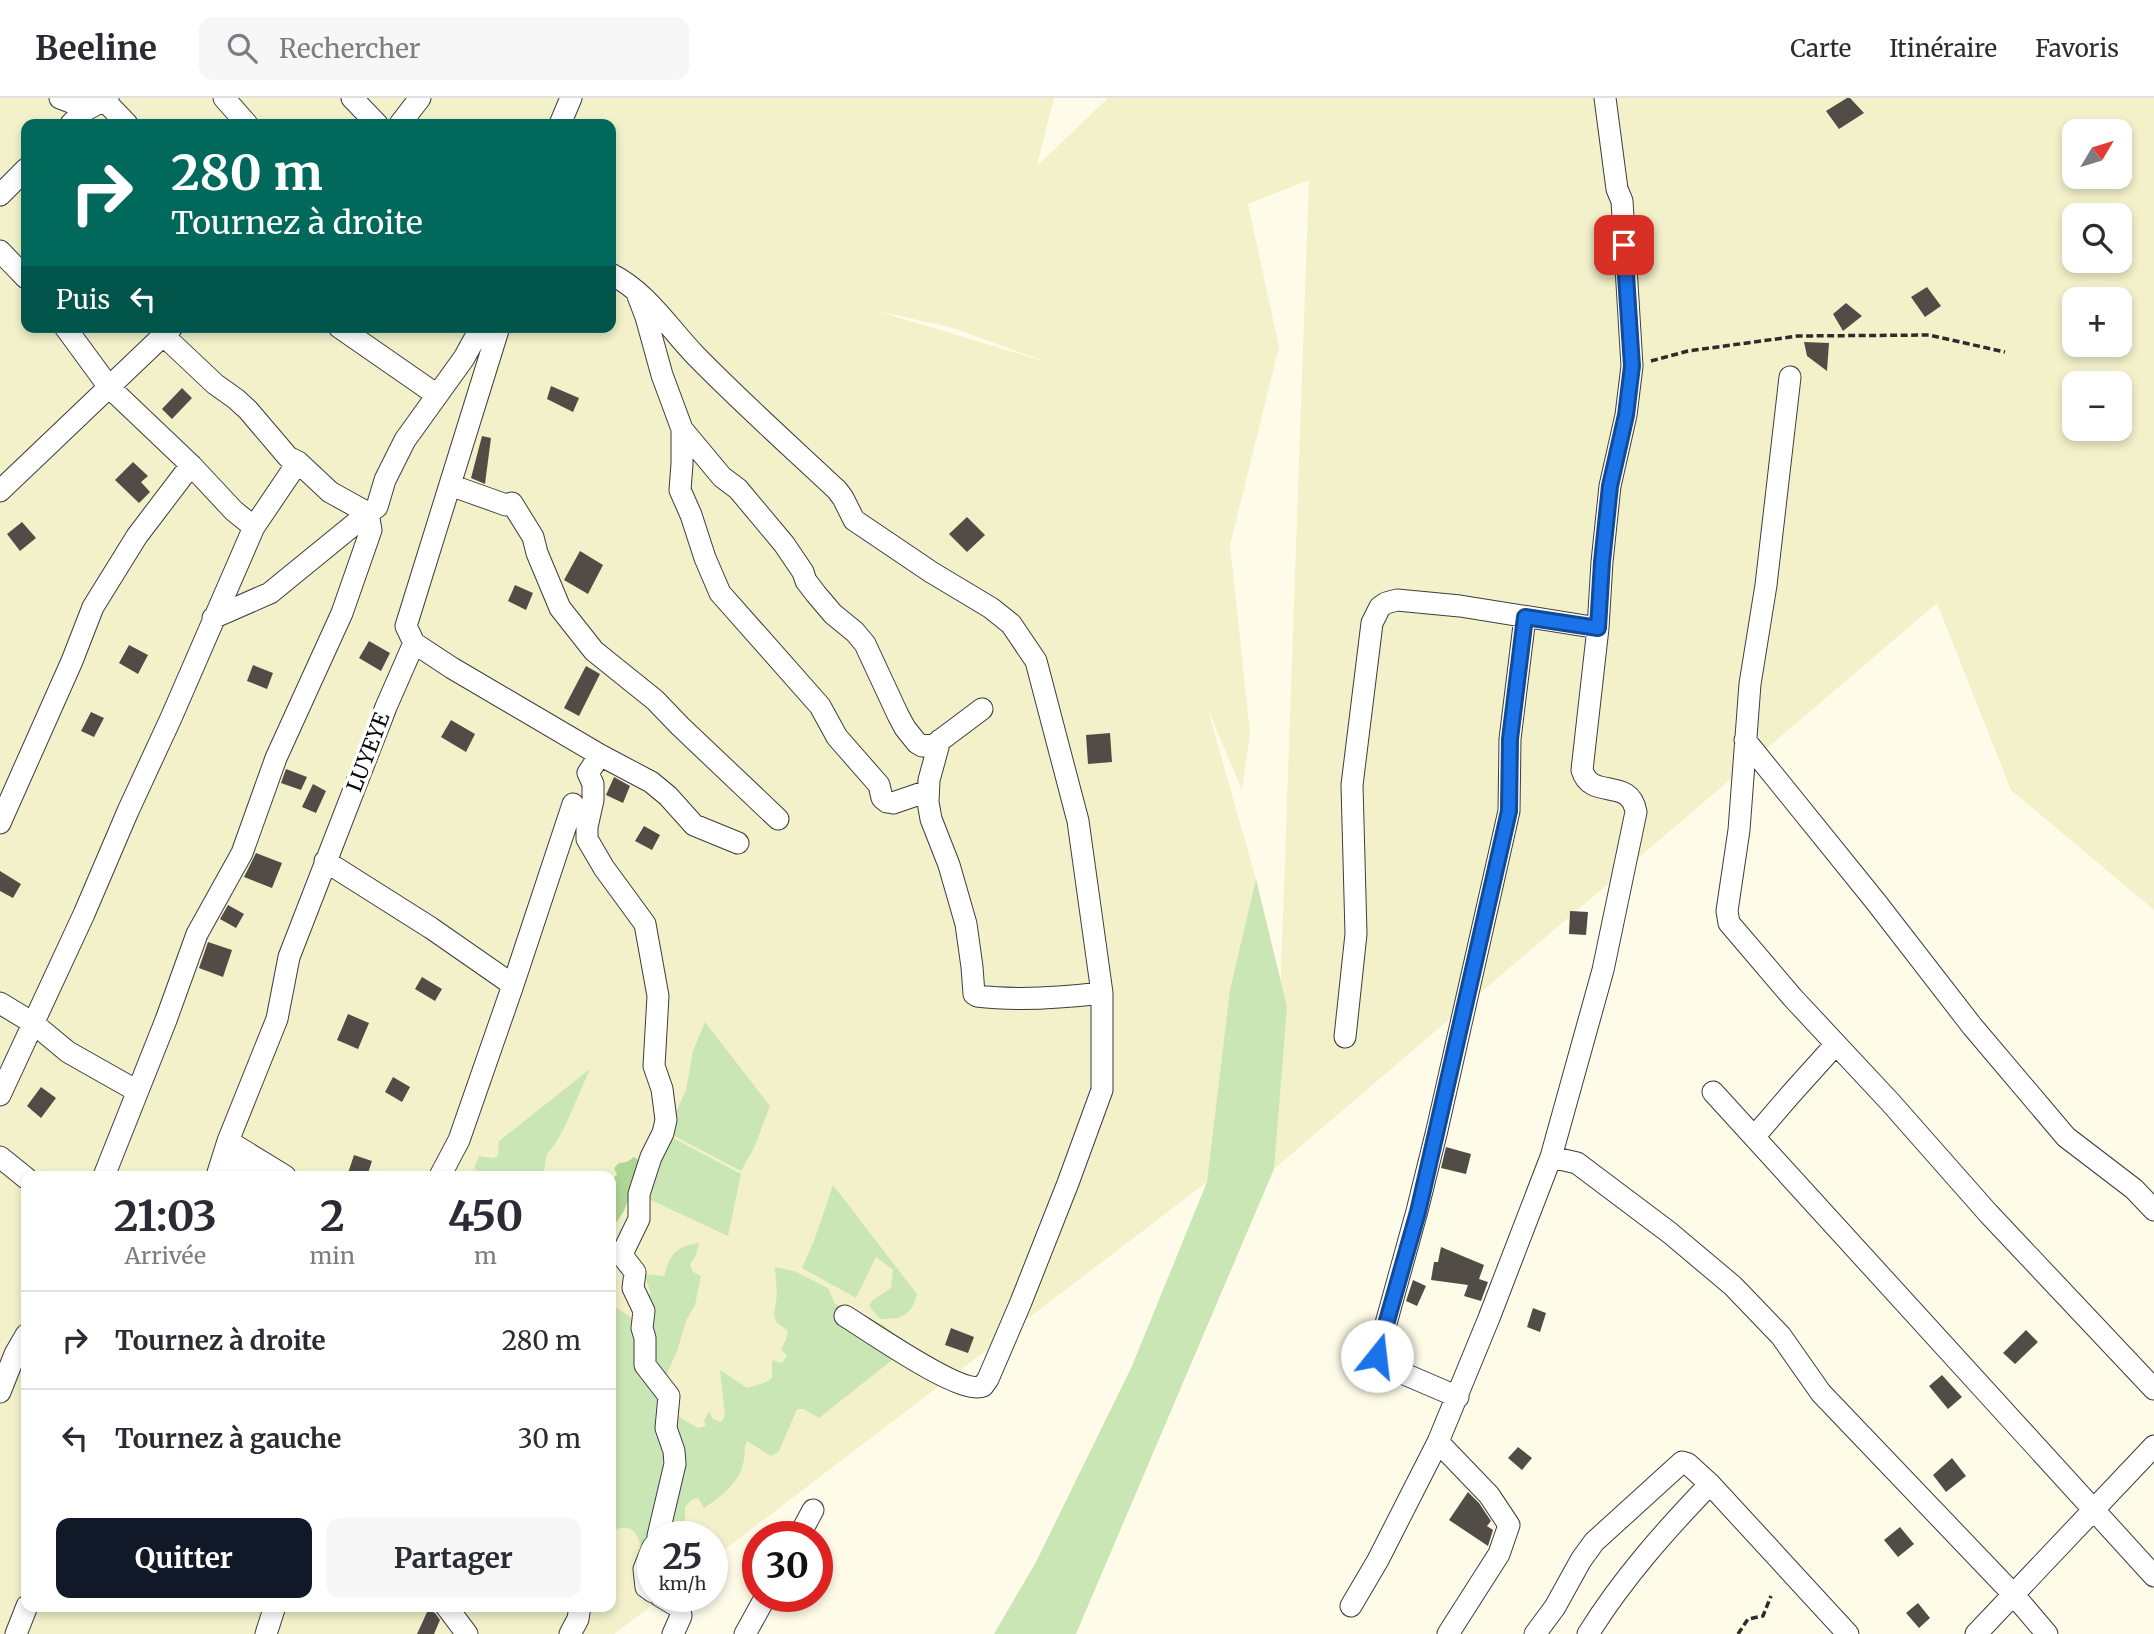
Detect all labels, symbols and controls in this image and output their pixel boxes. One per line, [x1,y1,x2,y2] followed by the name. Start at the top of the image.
[199,17,689,80] search box
[35,28,157,69] text: Beeline
[223,29,261,67] icon: search
[279,32,420,65] text: Rechercher
[1790,33,1851,64] text: Carte
[1889,33,1997,64] text: Itinéraire
[2035,33,2119,64] text: Favoris
[2062,119,2132,189] north arrow
[2062,119,2132,441] map controls
[171,142,323,203] text: 280 m
[56,147,147,238] icon: right
[171,203,423,243] text: Tournez à droite
[2062,203,2132,273] button: search
[1594,215,1654,275] pin
[1605,226,1643,264] icon: arrive
[124,280,162,318] icon: left
[56,283,110,316] text: Puis
[2062,287,2132,357] button: +
[2062,371,2132,441] button: −
[341,708,396,796] street label: LUYEYE
[114,1190,217,1242] text: 21:03
[320,1190,345,1242] text: 2
[448,1190,523,1242] text: 450
[124,1241,206,1270] text: Arrivée
[310,1241,355,1270] text: min
[474,1241,497,1270] text: m
[1340,1319,1414,1393] position arrow
[56,1321,94,1359] icon: right
[115,1324,326,1357] text: Tournez à droite
[502,1324,581,1357] text: 280 m
[56,1419,94,1457] icon: left
[115,1422,341,1455] text: Tournez à gauche
[518,1422,581,1455] text: 30 m
[56,1518,312,1598] button: Quitter
[326,1518,581,1598] button: Partager
[742,1521,833,1612] speed limit sign: 30
[662,1535,703,1579] text: 25
[659,1572,706,1595] text: km/h

